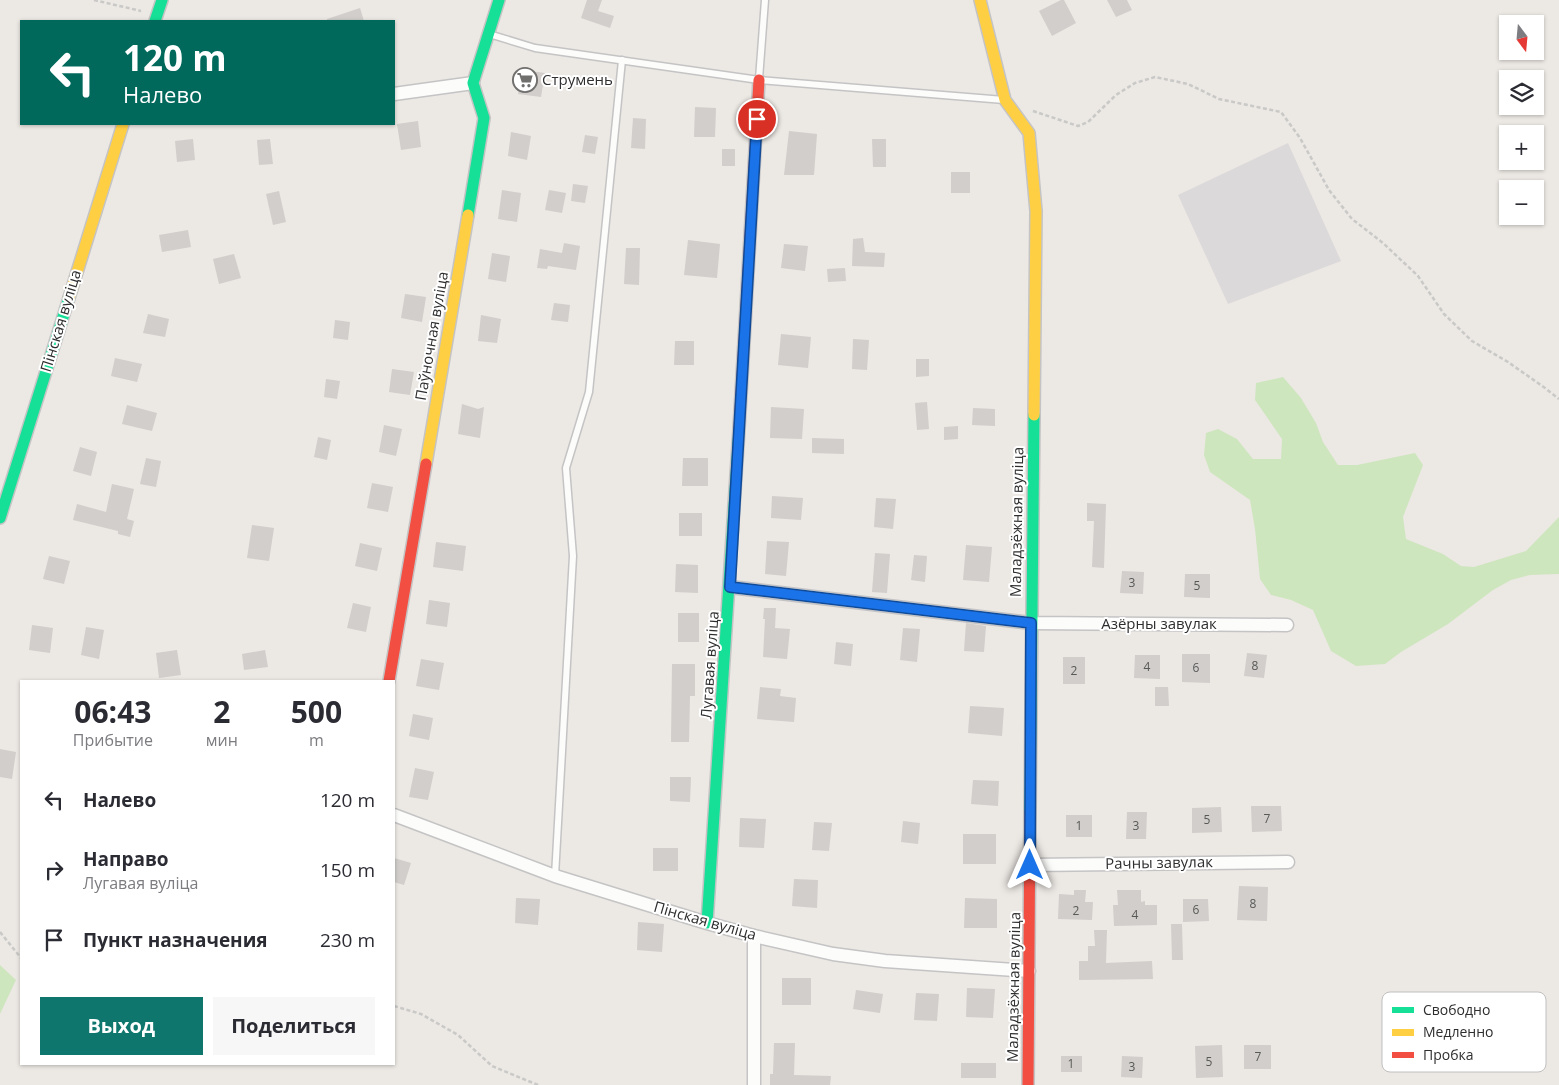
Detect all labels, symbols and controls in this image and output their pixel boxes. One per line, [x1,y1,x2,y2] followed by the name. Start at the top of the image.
[1499,15,1544,60] north arrow
[1499,15,1544,225] map controls
[123,34,227,81] text: 120 m
[40,40,105,105] icon: left
[512,67,538,93] supermarket icon: Струмень
[542,69,613,89] place label: Струмень
[1499,70,1544,115] button: layers
[123,79,202,109] text: Налево
[736,98,778,140] pin
[743,105,771,133] icon: arrive
[1499,125,1544,170] button: +
[1499,180,1544,225] button: −
[35,267,85,374] street label: Пінская вуліца
[410,270,452,402] street label: Паўночная вуліца
[1005,447,1027,597] street label: Маладзёжная вуліца
[1129,574,1136,591] house number: 3
[1194,577,1201,594] house number: 5
[695,610,723,720] street label: Лугавая вуліца
[1101,613,1217,633] street label: Азёрны завулак
[1252,657,1259,674] house number: 8
[1144,658,1151,675] house number: 4
[1193,659,1200,676] house number: 6
[1071,662,1078,679] house number: 2
[74,691,151,732] text: 06:43
[213,691,230,732] text: 2
[291,691,342,732] text: 500
[73,729,153,751] text: Прибытие
[206,729,238,751] text: мин
[309,729,324,751] text: m
[40,786,68,814] icon: left
[83,787,156,813] text: Налево
[320,787,375,813] text: 120 m
[1264,810,1271,827] house number: 7
[1204,811,1211,828] house number: 5
[1076,817,1082,834] house number: 1
[1133,817,1140,834] house number: 3
[1003,838,1055,890] position arrow
[83,846,169,872] text: Направо
[1105,851,1213,873] street label: Рачны завулак
[40,856,68,884] icon: right
[320,857,375,883] text: 150 m
[83,872,198,894] text: Лугавая вуліца
[1250,895,1257,912] house number: 8
[652,896,759,944] street label: Пінская вуліца
[1193,901,1200,918] house number: 6
[1073,902,1080,919] house number: 2
[1132,906,1139,923] house number: 4
[1002,912,1024,1062] street label: Маладзёжная вуліца
[40,926,68,954] icon: arrive
[83,927,268,953] text: Пункт назначения
[320,927,375,953] text: 230 m
[1382,992,1546,1072] legend
[40,997,203,1055] button: Выход
[213,997,375,1055] button: Поделиться
[1423,1000,1490,1019] text: Свободно
[1423,1022,1494,1041] text: Медленно
[1423,1045,1474,1064] text: Пробка
[1255,1048,1262,1065] house number: 7
[1206,1053,1213,1070] house number: 5
[1068,1055,1074,1072] house number: 1
[1129,1058,1136,1075] house number: 3

